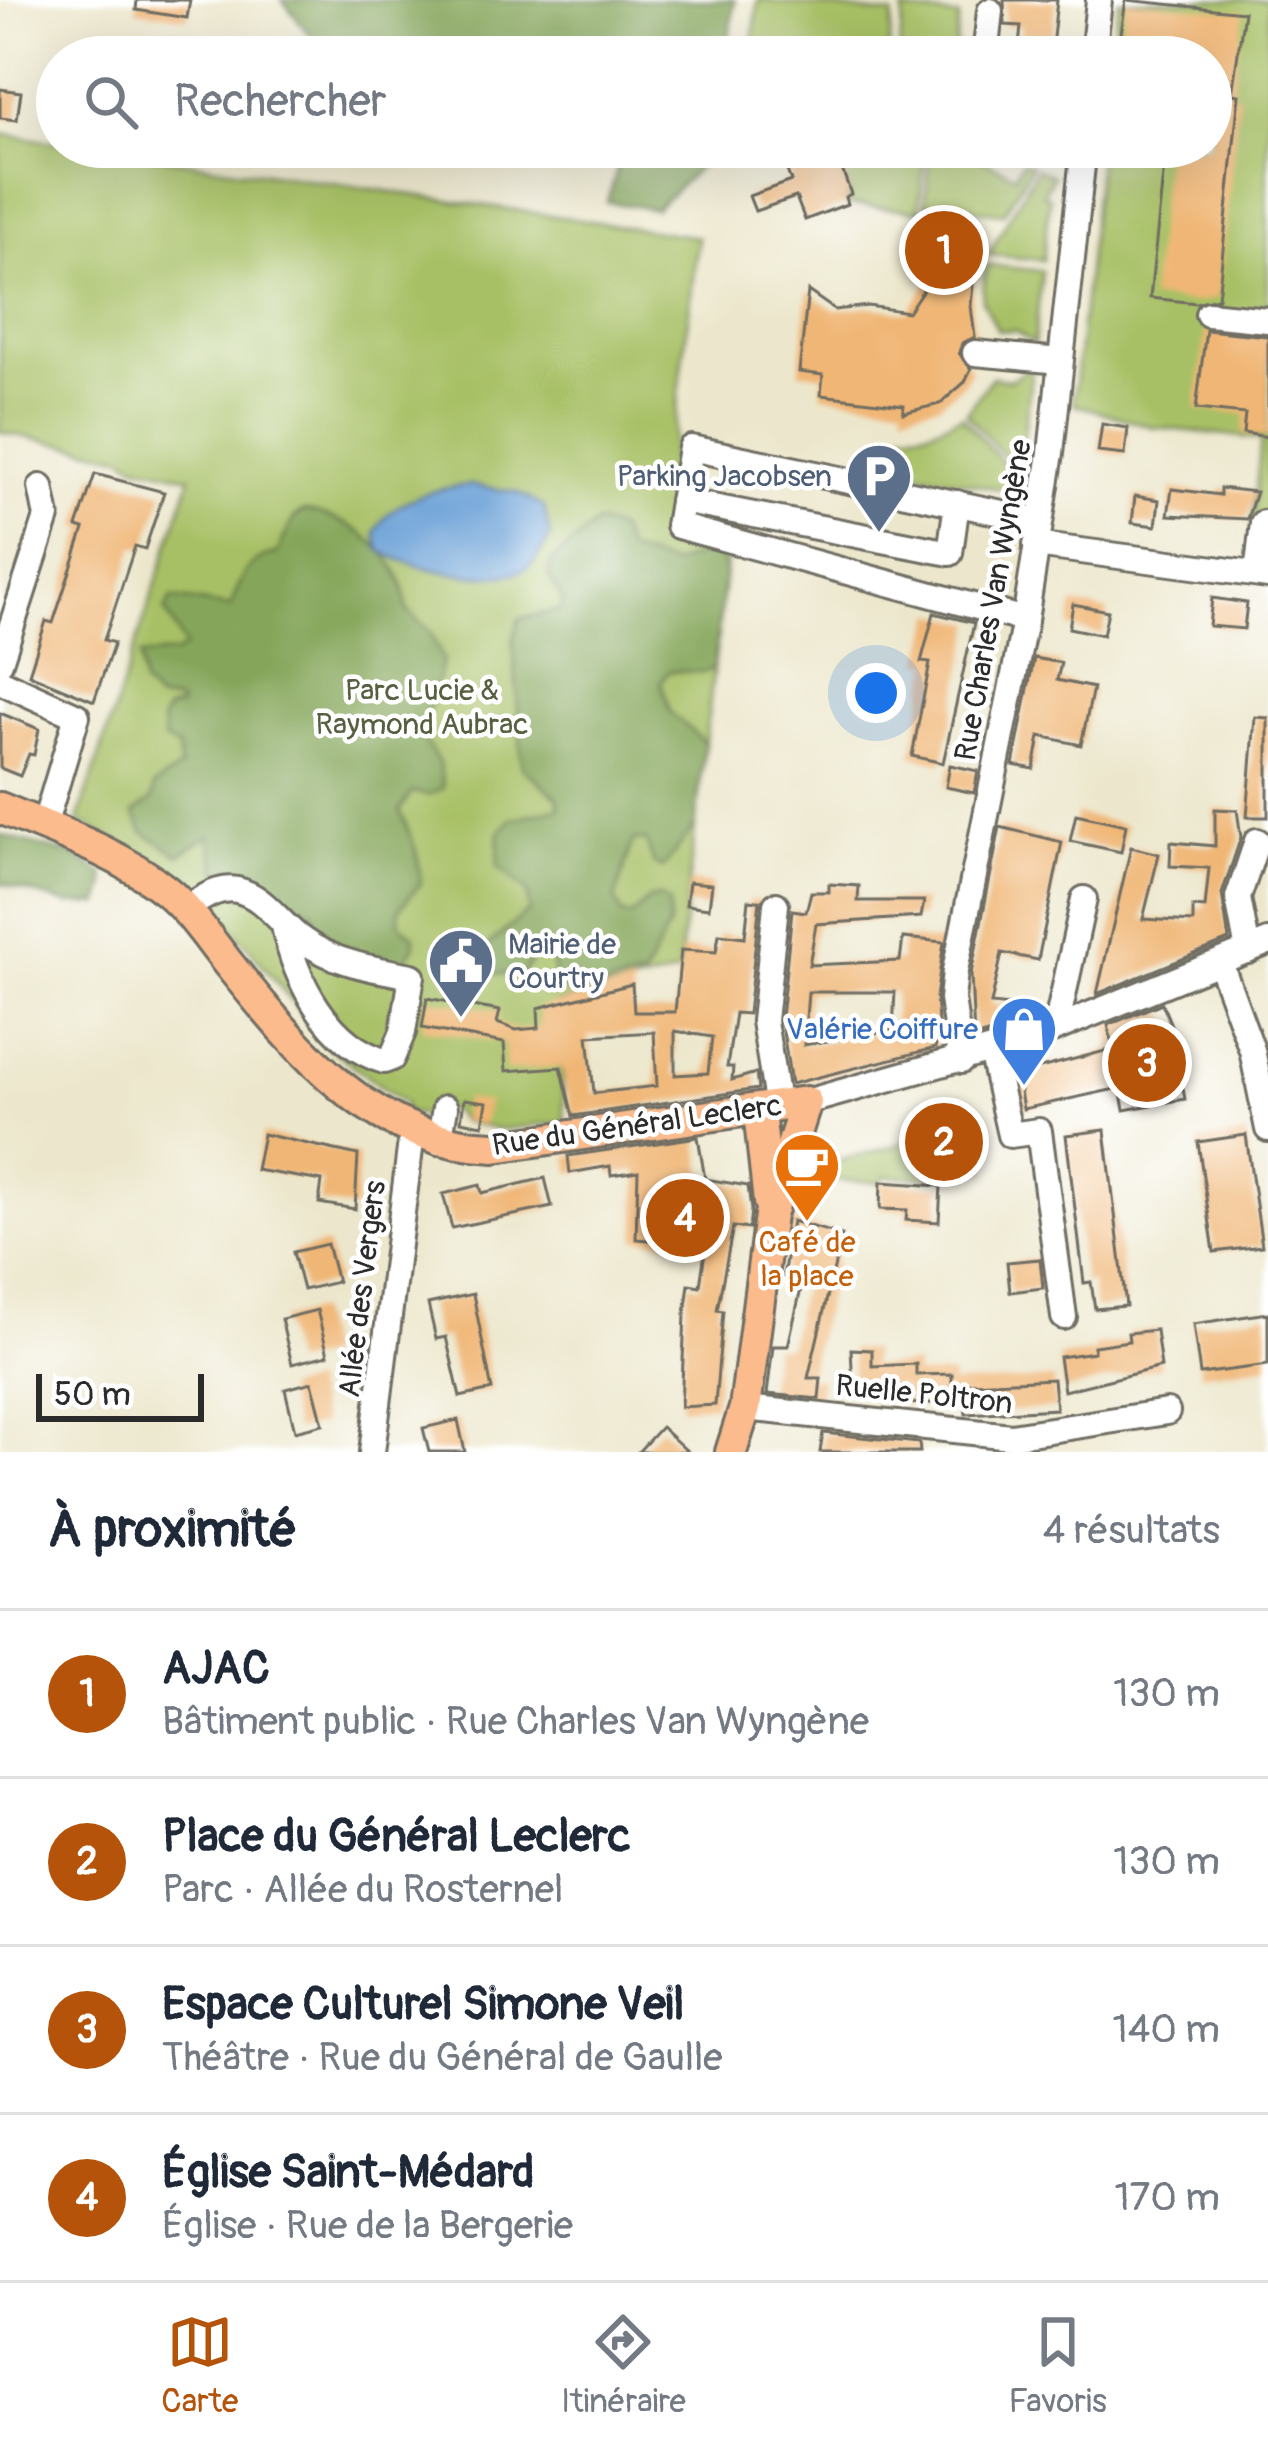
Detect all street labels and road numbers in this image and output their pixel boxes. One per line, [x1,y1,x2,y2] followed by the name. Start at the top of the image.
[947,436,1040,764] street label: Rue Charles Van Wyngène
[490,1087,784,1164] street label: Rue du Général Leclerc
[331,1179,394,1400] street label: Allée des Vergers
[834,1367,1014,1422] street label: Ruelle Poltron

